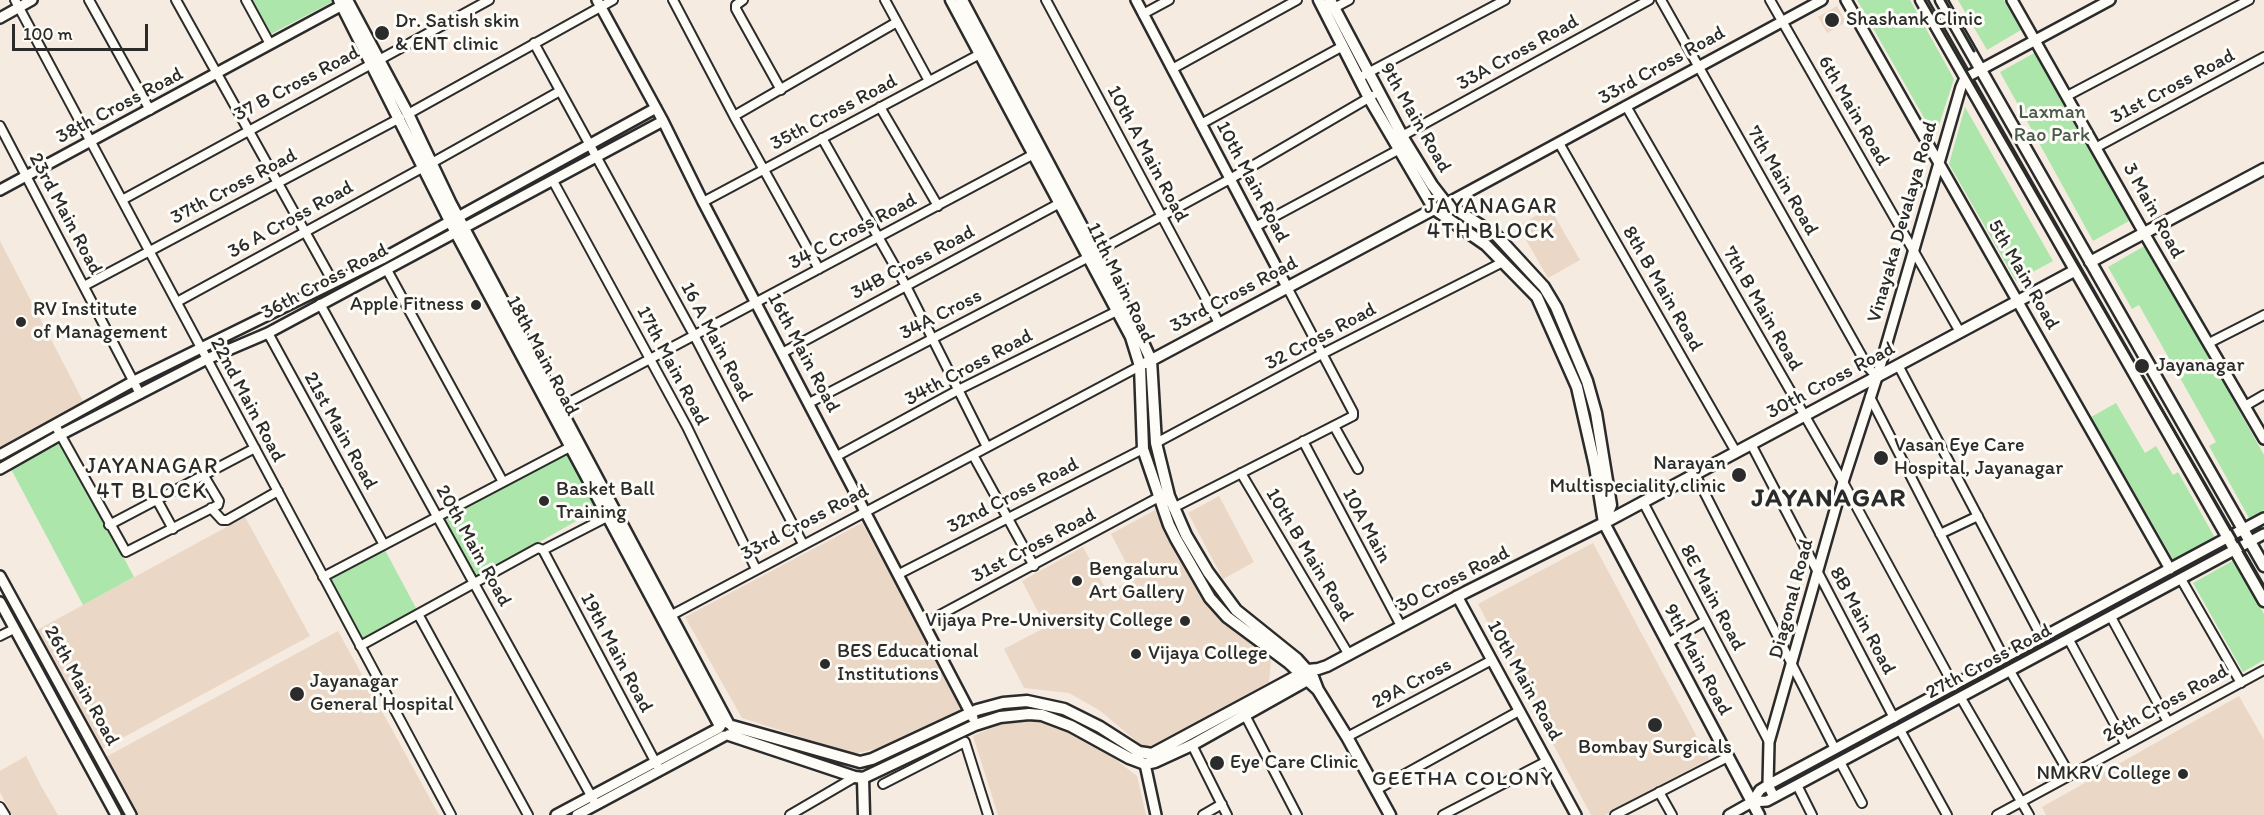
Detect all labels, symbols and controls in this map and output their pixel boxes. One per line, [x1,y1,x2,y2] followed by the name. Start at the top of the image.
[1846,8,1983,32] place label: Shashank Clinic
[395,10,519,57] place label: Dr. Satish skin & ENT clinic
[1453,10,1583,96] street label: 33A Cross Road
[1823,11,1841,29] marker: Shashank Clinic
[15,12,152,50] scale bar
[1594,21,1730,111] street label: 33rd Cross Road
[23,23,73,45] text: 100 m
[373,24,391,42] marker: Dr. Satish skin & ENT clinic
[230,41,364,127] street label: 37 B Cross Road
[2107,44,2239,130] street label: 31st Cross Road
[1812,52,1894,170] street label: 6th Main Road
[1374,59,1456,177] street label: 9th Main Road
[52,62,188,150] street label: 38th Cross Road
[767,70,901,156] street label: 35th Cross Road
[1101,82,1193,226] street label: 10th A Main Road
[2014,101,2090,148] park label: Laxman Rao Park
[1210,117,1294,247] street label: 10th Main Road
[1863,119,1943,325] street label: Vinayaka Devalaya Road
[1741,122,1823,240] street label: 7th Main Road
[167,144,301,230] street label: 37th Cross Road
[23,149,107,279] street label: 23rd Main Road
[2117,159,2189,263] street label: 3 Main Road
[224,176,358,264] street label: 36 A Cross Road
[785,188,921,276] street label: 34 C Cross Road
[1423,194,1559,246] district label: JAYANAGAR 4TH BLOCK
[1982,216,2064,334] street label: 5th Main Road
[1081,219,1159,347] street label: 11th Main Road
[847,220,979,306] street label: 34B Cross Road
[1616,222,1708,356] street label: 8th B Main Road
[258,239,392,325] street label: 36th Cross Road
[1717,242,1807,376] street label: 7th B Main Road
[1166,251,1302,339] street label: 33rd Cross Road
[674,278,758,406] street label: 16 A Main Road
[896,284,986,346] street label: 34A Cross
[761,289,845,417] street label: 16th Main Road
[500,292,584,420] street label: 18th Main Road
[350,293,464,317] place label: Apple Fitness
[33,298,167,345] place label: RV Institute of Management
[469,298,483,312] marker: Apple Fitness
[1261,298,1381,376] street label: 32 Cross Road
[631,302,713,430] street label: 17th Main Road
[14,315,28,329] marker: RV Institute of Management
[901,324,1037,412] street label: 34th Cross Road
[204,334,290,466] street label: 22nd Main Road
[1763,337,1899,425] street label: 30th Cross Road
[2156,354,2244,378] place label: Jayanagar
[2133,357,2151,375] marker: Jayanagar
[298,368,382,494] street label: 21st Main Road
[1894,434,2063,481] place label: Vasan Eye Care Hospital, Jayanagar
[1872,449,1890,467] marker: Vasan Eye Care Hospital, Jayanagar
[1550,452,1726,499] place label: Narayan Multispeciality clinic
[943,453,1083,539] street label: 32nd Cross Road
[84,454,220,506] district label: JAYANAGAR 4T BLOCK
[1730,466,1748,484] marker: Narayan Multispeciality clinic
[556,478,655,525] place label: Basket Ball Training
[737,479,873,567] street label: 33rd Cross Road
[430,481,516,611] street label: 20th Main Road
[1750,483,1908,515] district label: JAYANAGAR
[1260,484,1358,626] street label: 10th B Main Road
[1336,484,1396,568] street label: 10A Main
[537,494,551,508] marker: Basket Ball Training
[968,503,1100,589] street label: 31st Cross Road
[1764,537,1820,661] street label: Diagonal Road
[1392,541,1514,619] street label: 30 Cross Road
[1674,541,1750,655] street label: 8E Main Road
[1089,558,1184,605] place label: Bengaluru Art Gallery
[1824,563,1900,679] street label: 8B Main Road
[1070,574,1084,588] marker: Bengaluru Art Gallery
[574,589,658,717] street label: 19th Main Road
[1658,600,1736,720] street label: 9th Main Road
[925,609,1173,633] place label: Vijaya Pre-University College
[1178,614,1192,628] marker: Vijaya Pre-University College
[1481,617,1567,745] street label: 10th Main Road
[1922,619,2056,705] street label: 27th Cross Road
[38,622,124,750] street label: 26th Main Road
[837,640,978,687] place label: BES Educational Institutions
[1148,642,1268,666] place label: Vijaya College
[1129,647,1143,661] marker: Vijaya College
[1368,653,1456,715] street label: 29A Cross
[818,657,832,671] marker: BES Educational Institutions
[2099,660,2233,748] street label: 26th Cross Road
[310,670,454,717] place label: Jayanagar General Hospital
[288,685,306,703] marker: Jayanagar General Hospital
[1646,716,1664,734] marker: Bombay Surgicals
[1578,736,1732,760] place label: Bombay Surgicals
[1230,751,1358,775] place label: Eye Care Clinic
[1208,754,1226,772] marker: Eye Care Clinic
[2036,762,2171,786] place label: NMKRV College
[1372,767,1554,793] district label: GEETHA COLONY
[2176,767,2190,781] marker: NMKRV College

